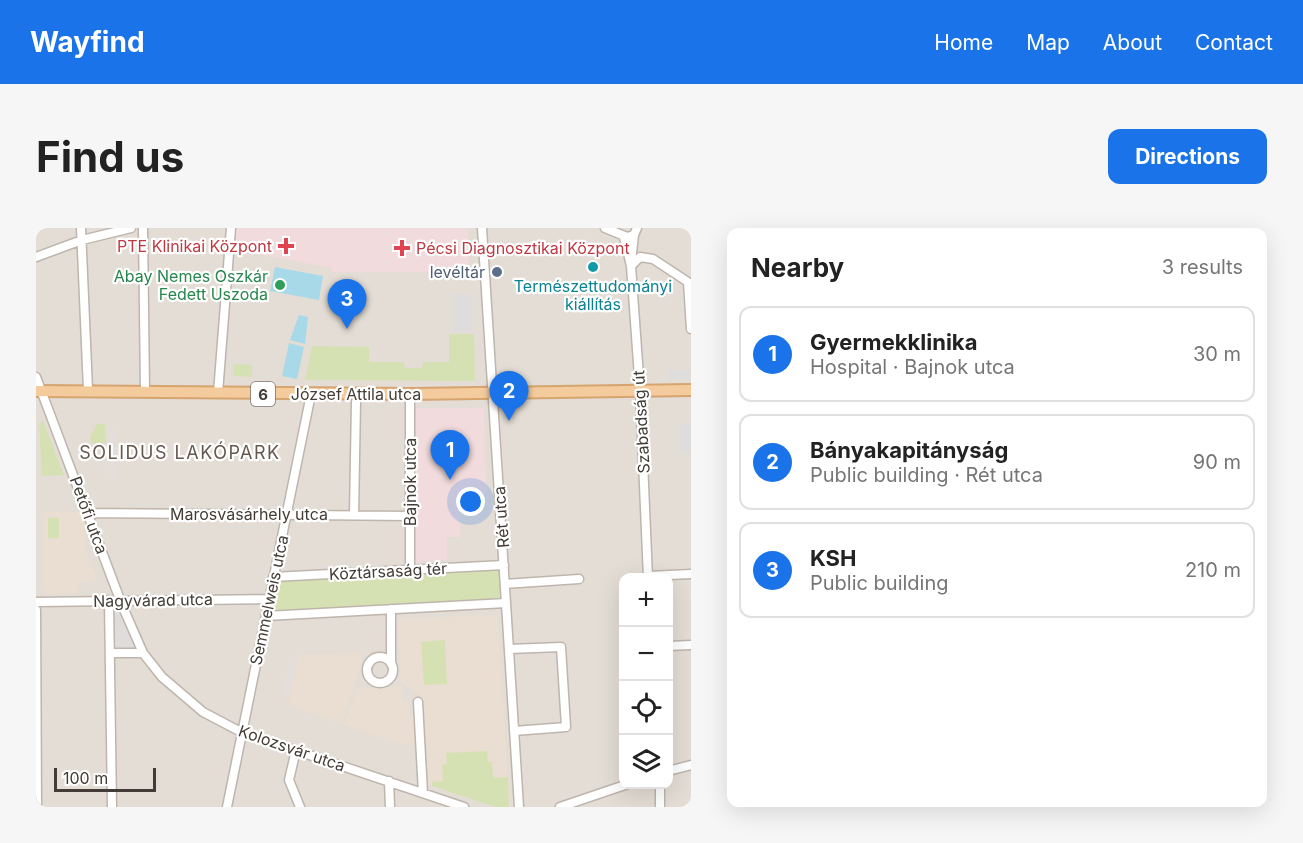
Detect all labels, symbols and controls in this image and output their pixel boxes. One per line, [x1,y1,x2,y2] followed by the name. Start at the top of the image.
[30,25,145,59] text: Wayfind
[934,30,993,55] text: Home
[1026,30,1070,55] text: Map
[1103,30,1162,55] text: About
[1195,30,1273,55] text: Contact
[1108,129,1267,184] button: Directions
[36,131,184,182] text: Find us
[117,236,272,256] place label: PTE Klinikai Központ
[277,237,295,255] marker: PTE Klinikai Központ
[416,238,630,258] place label: Pécsi Diagnosztikai Központ
[393,239,411,257] marker: Pécsi Diagnosztikai Központ
[751,252,844,283] text: Nearby
[1162,255,1243,279] text: 3 results
[586,260,600,274] marker: Természettudományi kiállítás
[430,262,485,282] place label: levéltár
[490,265,504,279] marker: levéltár
[114,266,268,304] place label: Abay Nemes Oszkár Fedett Uszoda
[514,276,672,314] place label: Természettudományi kiállítás
[273,278,287,292] marker: Abay Nemes Oszkár Fedett Uszoda
[328,279,366,329] pin: 3
[810,329,977,355] text: Gyermekklinika
[768,342,777,366] text: 1
[1193,342,1241,366] text: 30 m
[810,355,1015,379] text: Hospital · Bajnok utca
[628,370,654,474] street label: Szabadság út
[490,372,528,421] pin: 2
[251,382,275,406] road number: 6
[291,384,421,404] street label: József Attila utca
[430,430,470,480] pin: 1
[810,437,1008,463] text: Bányakapitányság
[400,438,420,526] street label: Bajnok utca
[79,441,281,463] district label: SOLIDUS LAKÓPARK
[766,450,779,474] text: 2
[1193,450,1241,474] text: 90 m
[810,463,1043,487] text: Public building · Rét utca
[66,473,112,557] street label: Petőfi utca
[489,485,513,549] street label: Rét utca
[456,487,485,516] your location
[170,504,328,524] street label: Marosvásárhely utca
[245,533,293,667] street label: Semmelweis utca
[810,545,856,571] text: KSH
[328,558,448,584] street label: Köztársaság tér
[766,558,779,582] text: 3
[1185,558,1241,582] text: 210 m
[810,571,949,595] text: Public building
[619,573,673,789] map controls
[619,573,673,627] button: +
[93,589,213,611] street label: Nagyvárad utca
[619,627,673,681] button: −
[619,681,673,735] button: locate
[236,720,348,776] street label: Kolozsvár utca
[619,735,673,789] button: layers
[54,765,156,792] scale bar
[63,768,108,788] text: 100 m

